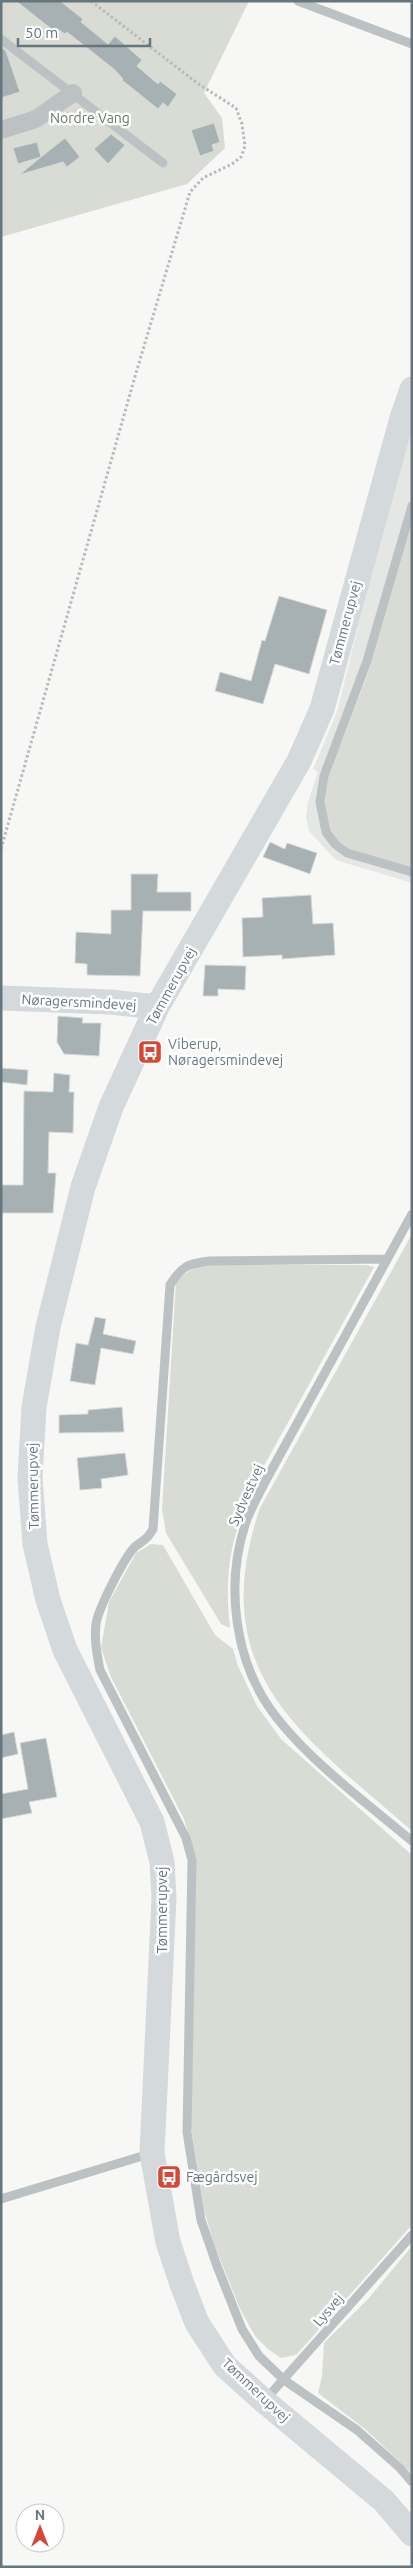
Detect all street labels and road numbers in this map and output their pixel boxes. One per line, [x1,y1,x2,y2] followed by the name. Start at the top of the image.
[326,579,364,667] street label: Tømmerupvej
[143,944,199,1028] street label: Tømmerupvej
[21,991,137,1013] street label: Nøragersmindevej
[24,1443,42,1529] street label: Tømmerupvej
[225,1462,267,1528] street label: Sydvestvej
[154,1867,170,1953] street label: Tømmerupvej
[310,2291,346,2329] street label: Lysvej
[219,2355,293,2425] street label: Tømmerupvej

